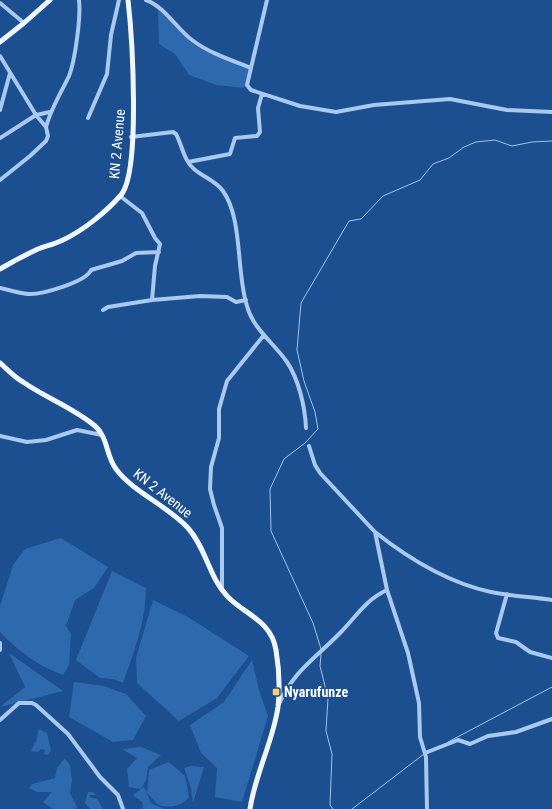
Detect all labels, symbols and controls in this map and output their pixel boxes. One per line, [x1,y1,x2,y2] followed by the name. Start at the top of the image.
[106,108,128,180] street label: KN 2 Avenue
[131,465,196,521] street label: KN 2 Avenue
[284,684,348,700] place label: Nyarufunze
[271,687,281,697] marker: Nyarufunze

